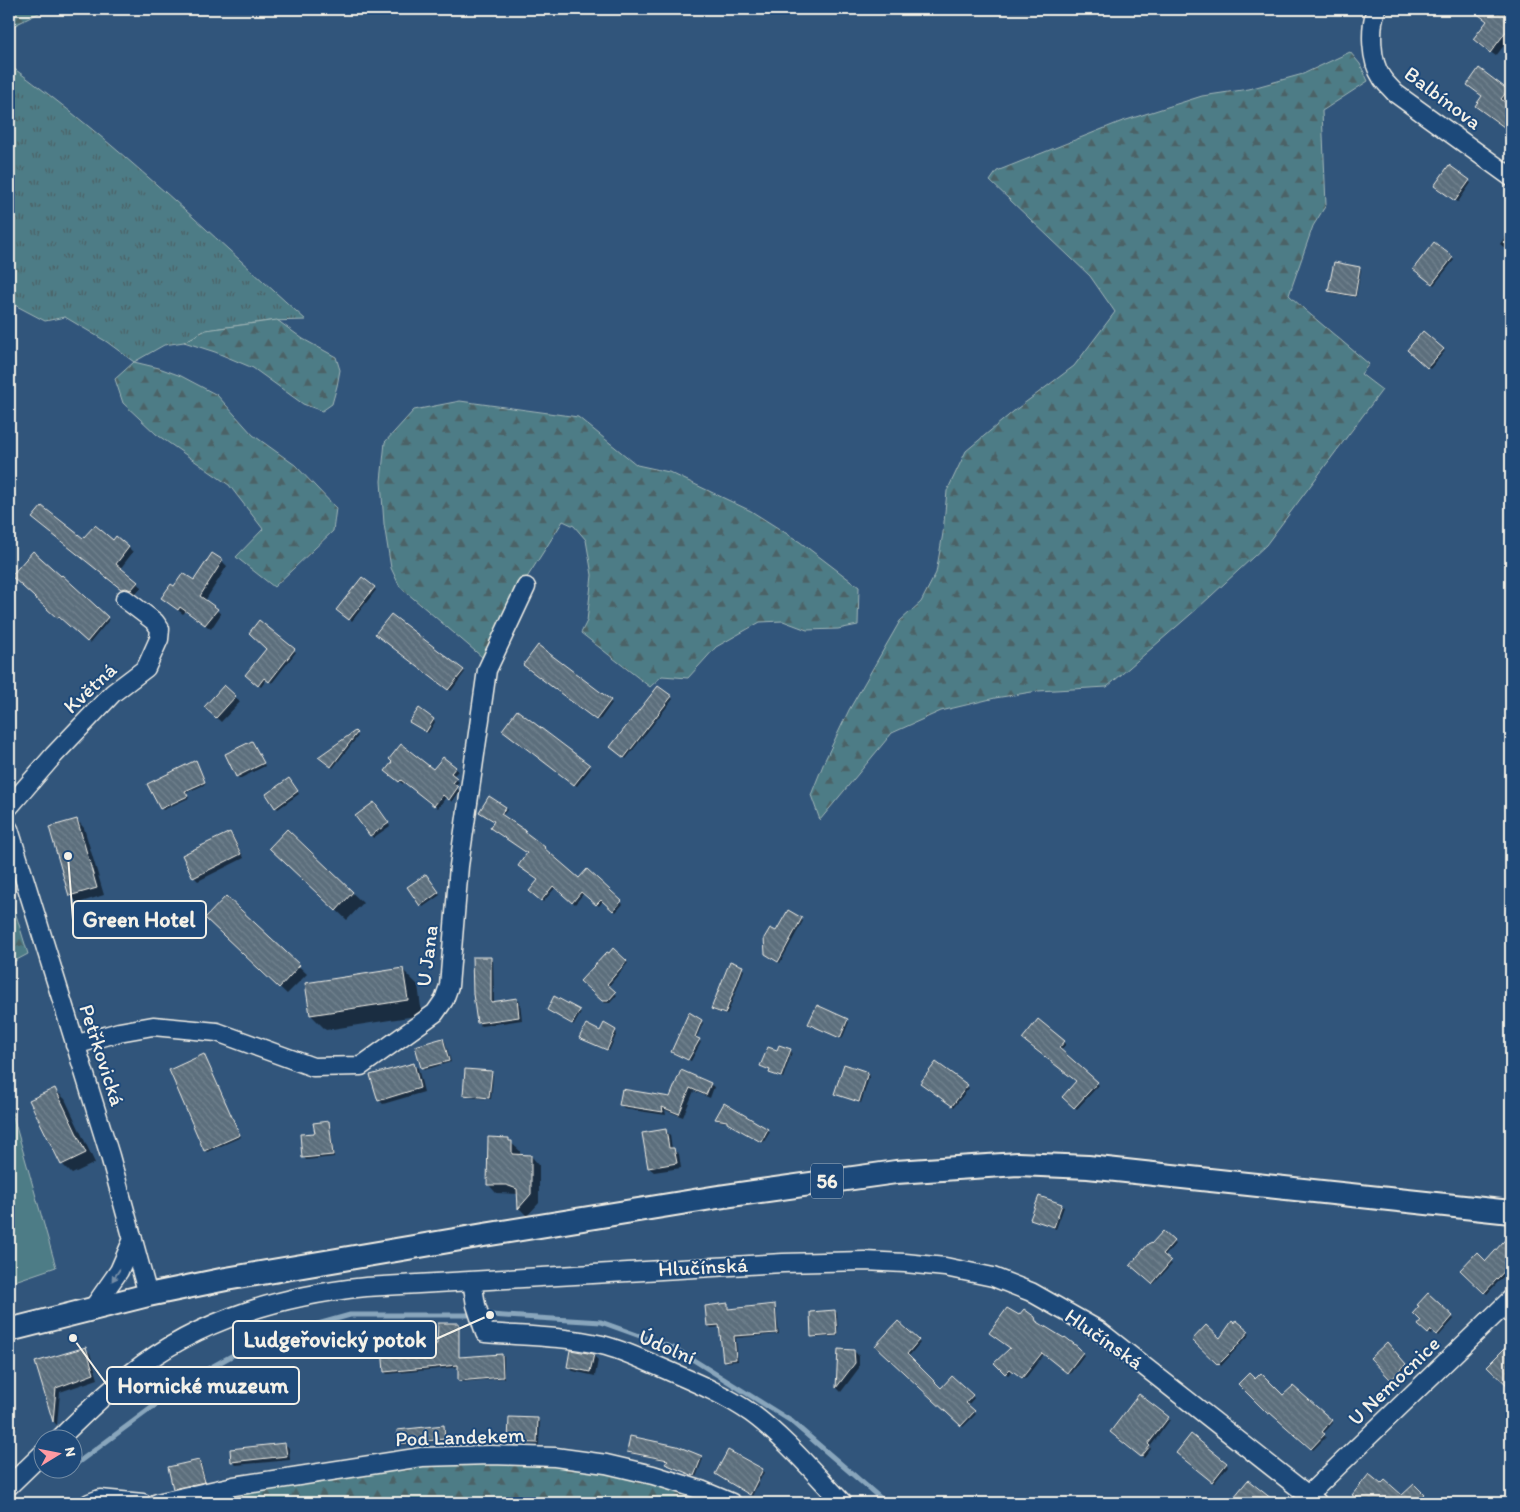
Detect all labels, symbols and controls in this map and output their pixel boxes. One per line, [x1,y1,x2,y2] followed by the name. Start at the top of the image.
[1400,61,1487,135] street label: Balbínova
[58,657,121,718] street label: Květná
[73,901,206,938] callout: Green Hotel
[83,906,196,933] text: Green Hotel
[410,924,443,988] street label: U Jana
[74,1001,131,1109] street label: Petřkovická
[811,1164,843,1198] road number: 56
[657,1252,748,1281] street label: Hlučínská
[111,1268,120,1282] one-way arrow
[1060,1303,1148,1375] street label: Hlučínská
[233,1321,436,1358] callout: Ludgeřovický potok
[635,1323,700,1370] street label: Údolní
[244,1326,427,1353] text: Ludgeřovický potok
[1343,1331,1445,1431] street label: U Nemocnice
[107,1367,299,1404] callout: Hornické muzeum
[118,1372,289,1399] text: Hornické muzeum
[395,1422,525,1451] street label: Pod Landekem
[32,1430,82,1480] north arrow
[61,1446,80,1458] text: N

